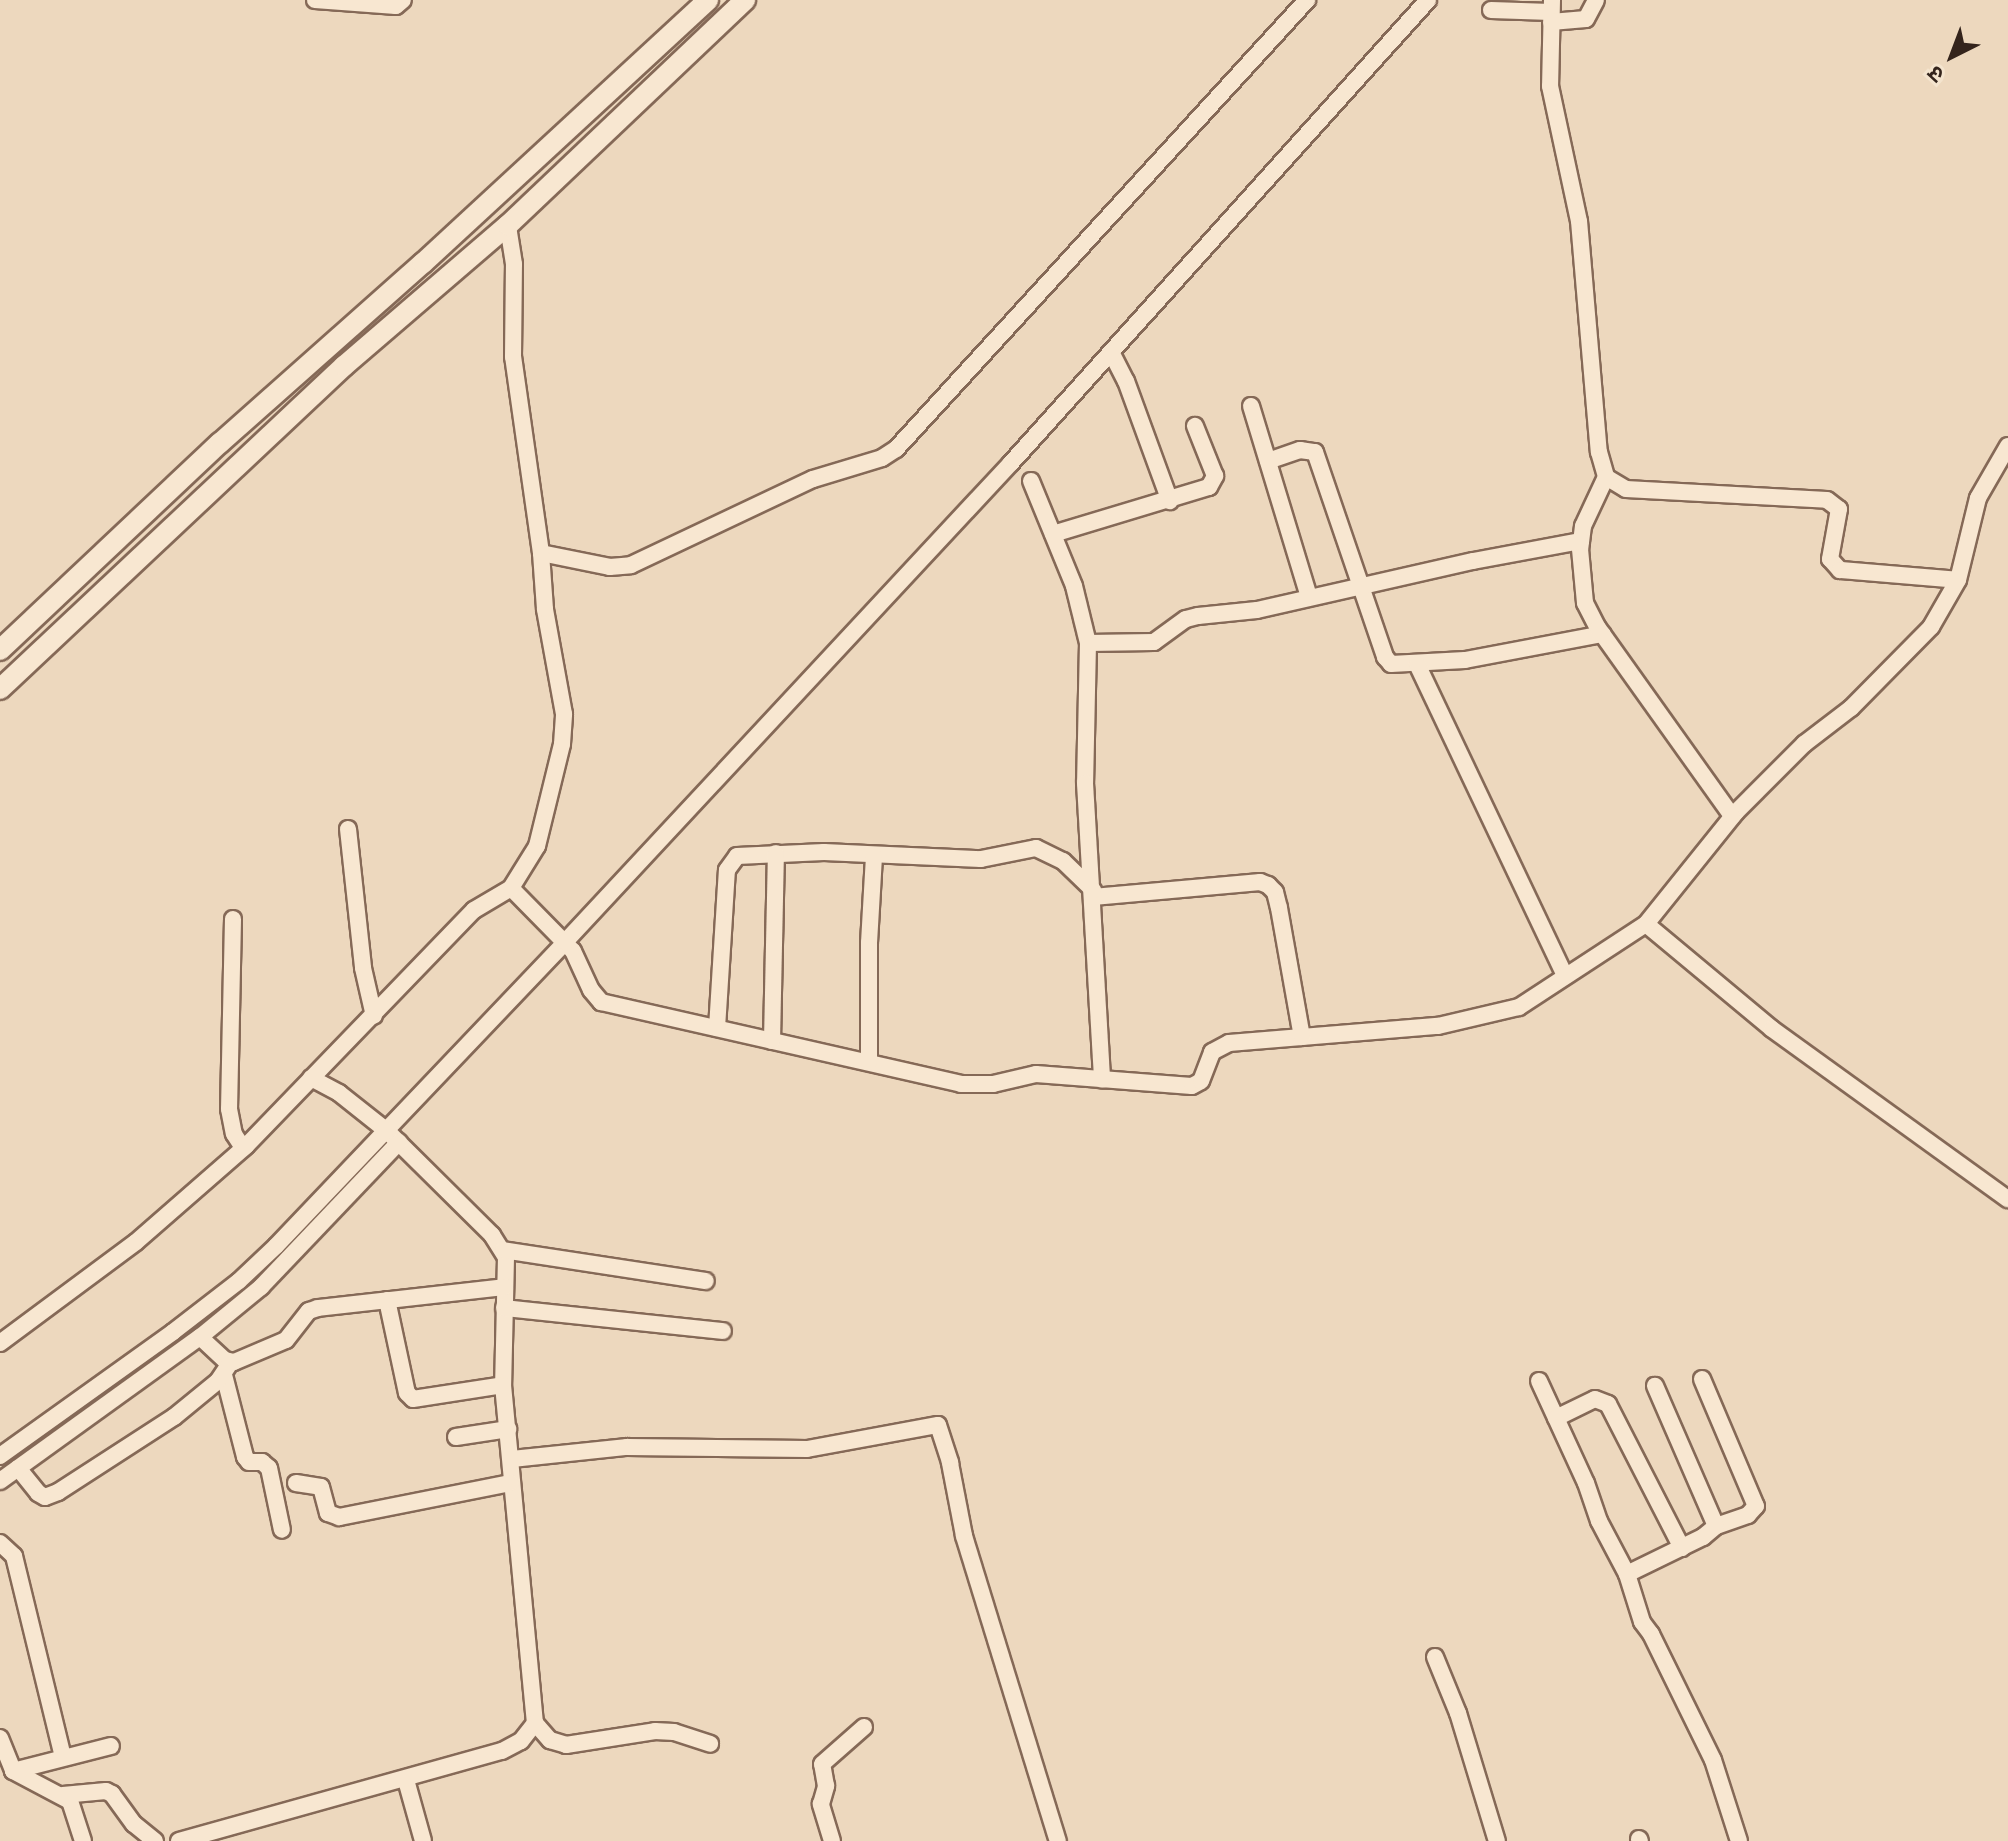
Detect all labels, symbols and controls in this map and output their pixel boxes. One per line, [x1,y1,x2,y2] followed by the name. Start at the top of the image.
[1912,16,1992,96] north arrow
[1922,61,1949,88] text: उ

